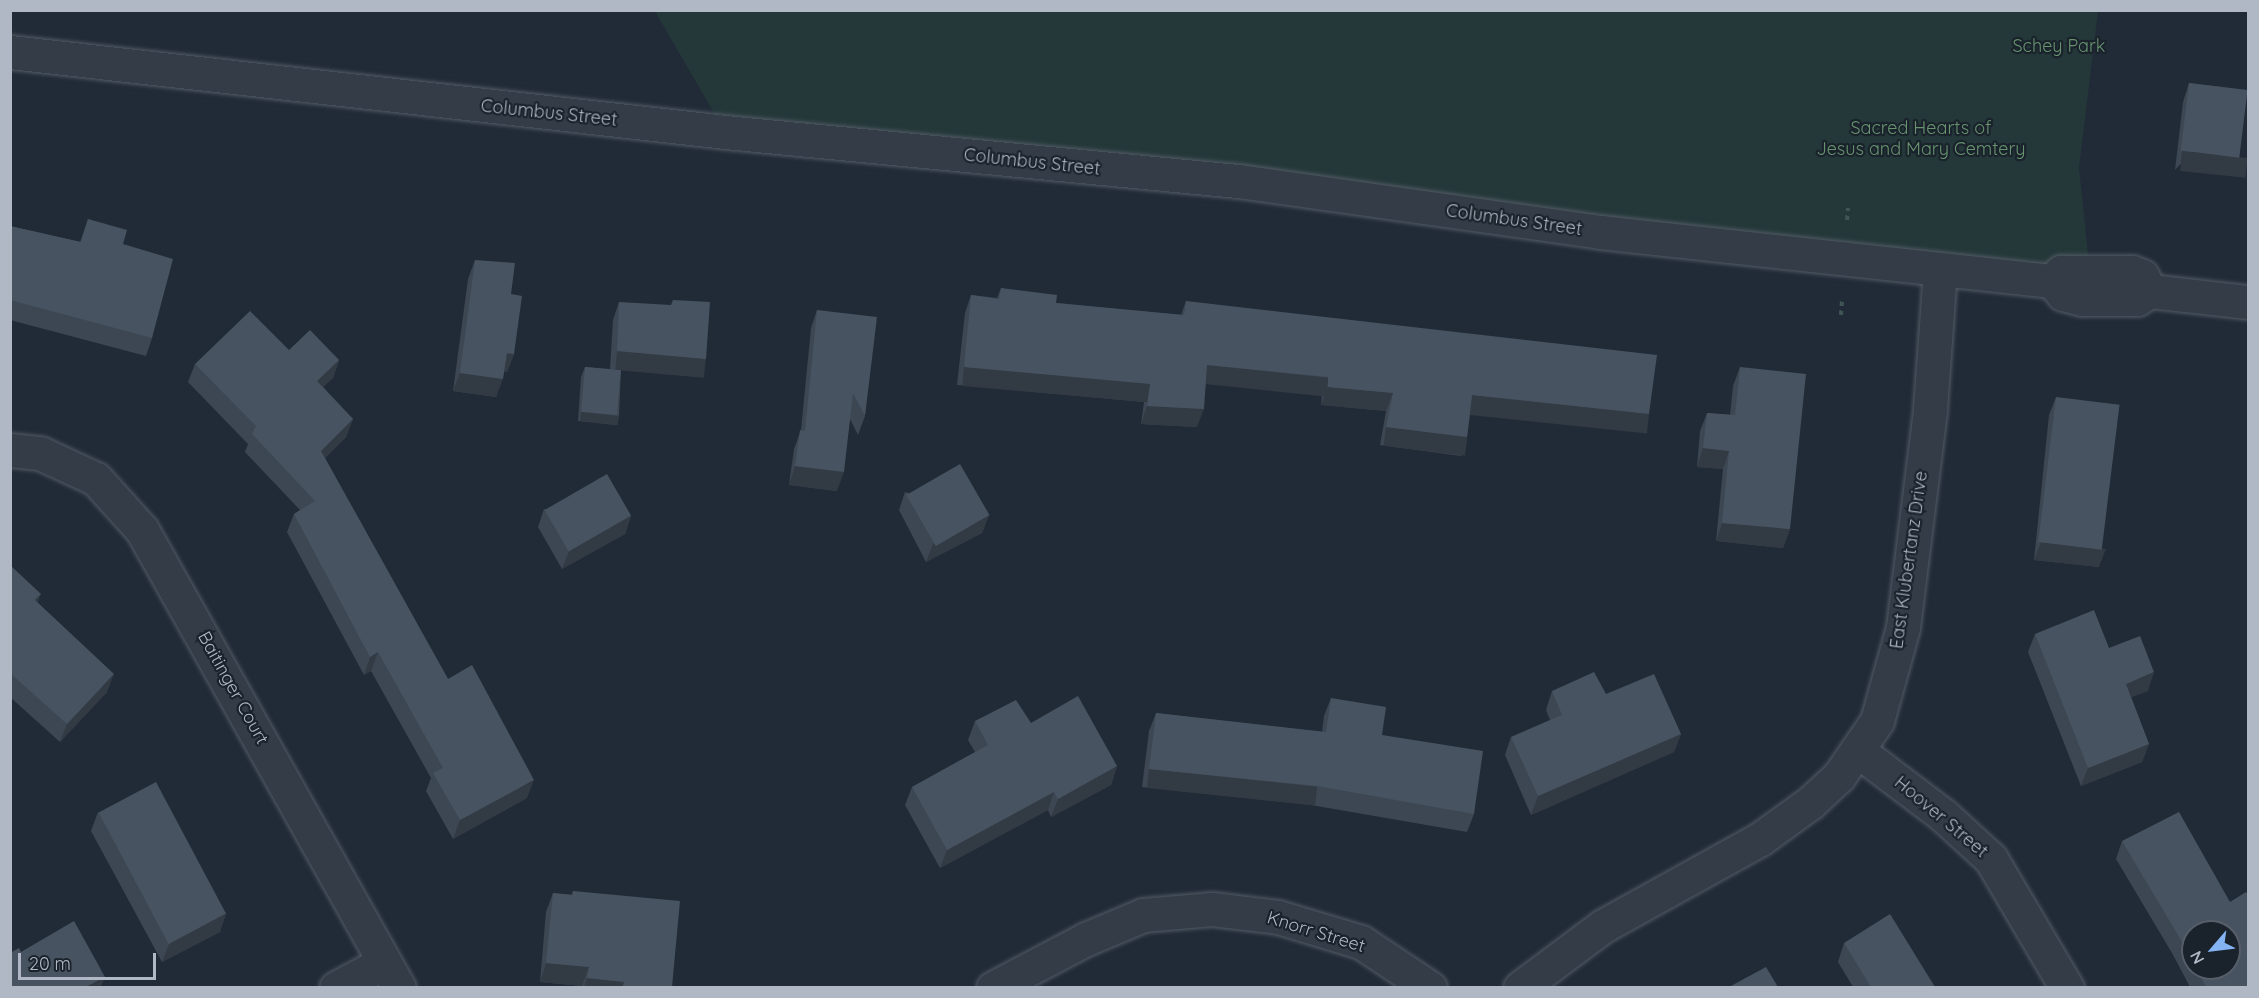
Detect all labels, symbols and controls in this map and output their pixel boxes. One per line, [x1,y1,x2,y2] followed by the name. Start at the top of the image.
[2013,35,2105,57] park label: Schey Park
[480,95,618,131] street label: Columbus Street
[1816,118,2026,160] park label: Sacred Hearts of Jesus and Mary Cemtery
[963,144,1101,180] street label: Columbus Street
[1445,200,1583,240] street label: Columbus Street
[1886,470,1932,650] street label: East Klubertanz Drive
[193,628,273,748] street label: Baitinger Court
[1890,772,1992,862] street label: Hoover Street
[1264,907,1368,957] street label: Knorr Street
[2181,920,2241,980] north arrow
[21,941,159,979] scale bar
[2185,948,2208,967] text: N
[29,952,71,975] text: 20 m

